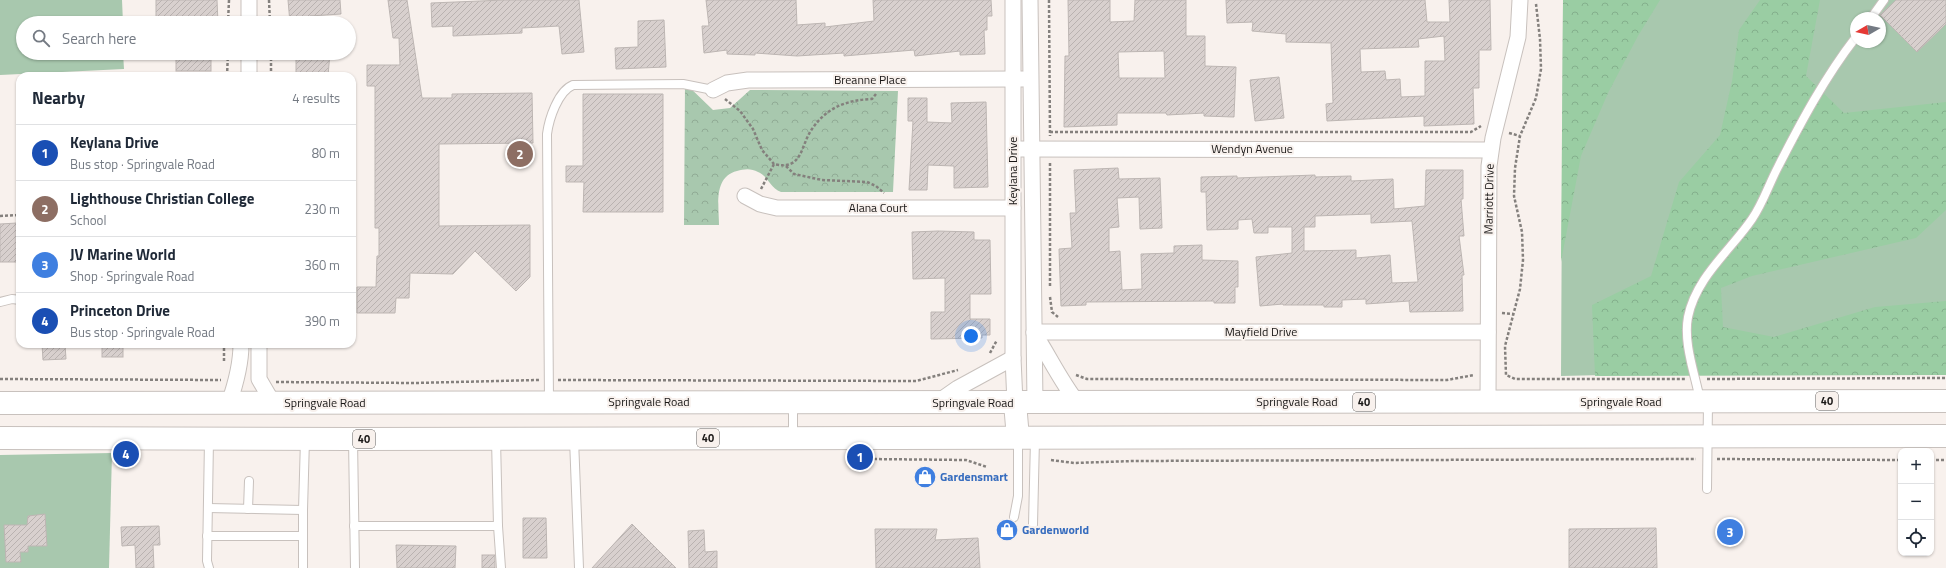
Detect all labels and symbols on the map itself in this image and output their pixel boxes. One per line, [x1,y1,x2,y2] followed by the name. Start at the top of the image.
[1850,12,1886,48] north arrow
[834,70,906,89] street label: Breanne Place
[1003,137,1022,205] street label: Keylana Drive
[507,139,533,169] pin: 2
[1211,139,1293,158] street label: Wendyn Avenue
[1478,164,1499,234] street label: Marriott Drive
[849,198,908,217] street label: Alana Court
[1225,322,1297,341] street label: Mayfield Drive
[961,326,981,346] your location
[608,392,690,411] street label: Springvale Road
[1256,392,1338,411] street label: Springvale Road
[1580,392,1662,411] street label: Springvale Road
[1816,392,1838,410] road number: 40
[284,393,366,412] street label: Springvale Road
[932,393,1014,412] street label: Springvale Road
[1353,393,1375,411] road number: 40
[697,429,719,447] road number: 40
[353,430,375,448] road number: 40
[113,439,139,469] pin: 4
[847,442,873,472] pin: 1
[912,464,938,490] shop icon: Gardensmart
[940,467,1009,486] place label: Gardensmart
[994,517,1020,543] shop icon: Gardenworld
[1717,517,1743,547] pin: 3
[1022,520,1089,539] place label: Gardenworld

